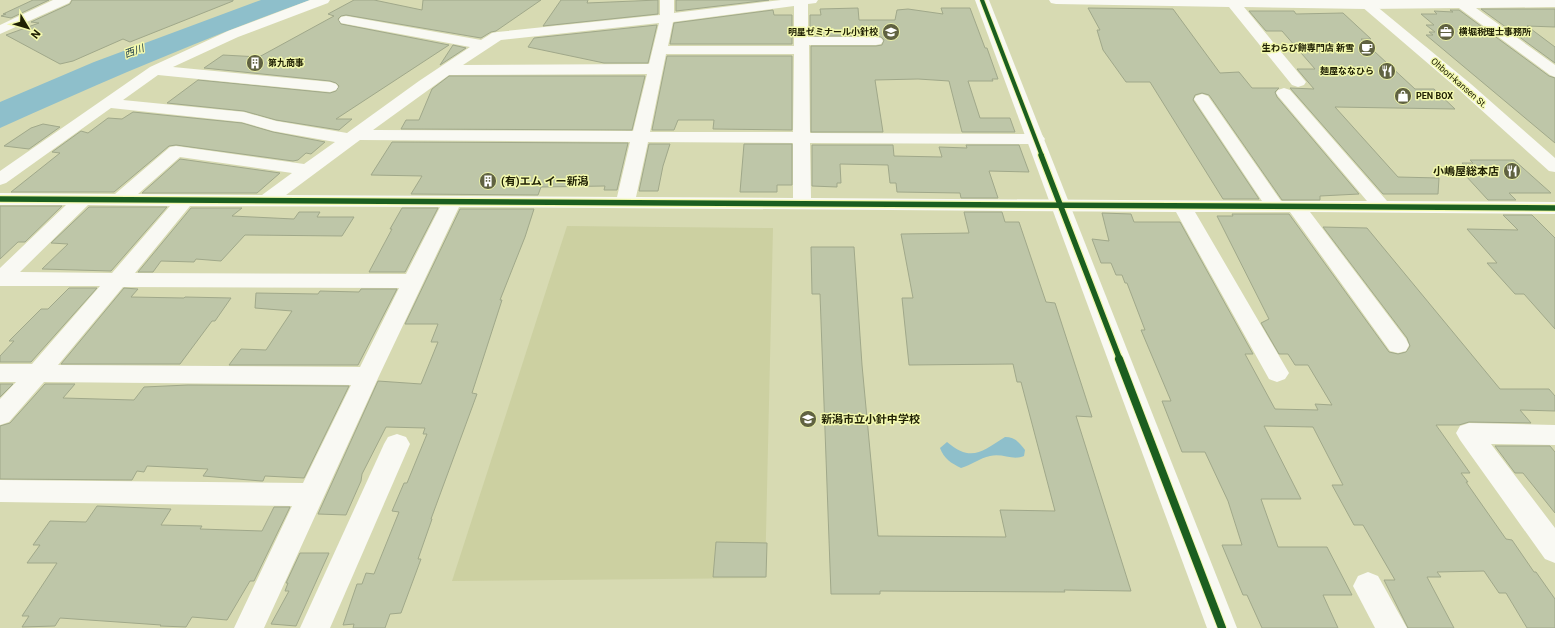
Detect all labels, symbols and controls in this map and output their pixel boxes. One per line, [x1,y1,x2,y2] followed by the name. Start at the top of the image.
[8,8,48,48] north arrow
[881,22,901,42] school or university icon: 明星ゼミナール小針校
[1436,22,1456,42] office icon: 横堀税理士事務所
[788,26,879,37] place label: 明星ゼミナール小針校
[1458,26,1531,37] place label: 横堀税理士事務所
[28,27,43,41] text: N
[1357,38,1377,58] cafe icon: 生わらび餅専門店 新雪
[123,42,146,60] water label: 西川
[1262,43,1354,53] place label: 生わらび餅専門店 新雪
[245,53,265,73] building icon: 第九商事
[1429,56,1489,110] street label: Ohbori-kansen St.
[268,58,304,68] place label: 第九商事
[1377,61,1397,81] restaurant icon: 麺屋ななひら
[1320,66,1374,76] place label: 麺屋ななひら
[1393,86,1413,106] shop icon: PEN BOX
[1416,91,1453,101] place label: PEN BOX
[1502,161,1522,181] restaurant icon: 小嶋屋総本店
[1433,165,1499,178] place label: 小嶋屋総本店
[478,171,498,191] building icon: (有)エム イー新潟
[501,175,588,188] place label: (有)エム イー新潟
[798,409,818,429] school or university icon: 新潟市立小針中学校
[821,413,920,426] place label: 新潟市立小針中学校

